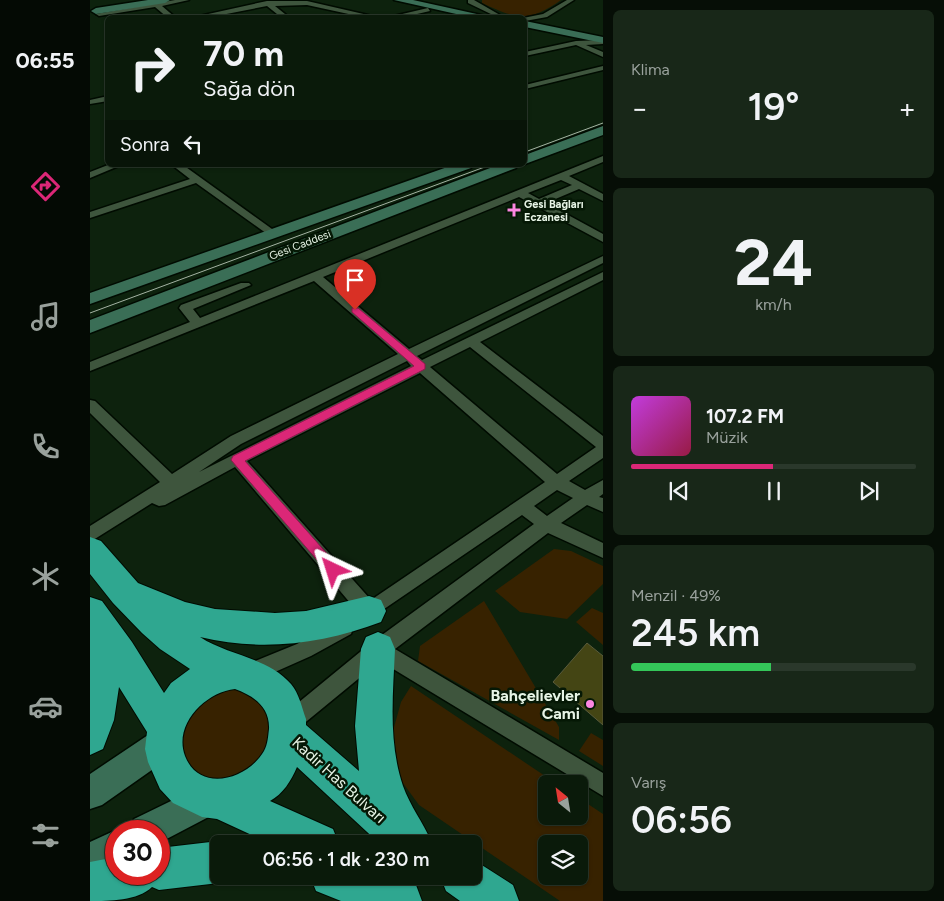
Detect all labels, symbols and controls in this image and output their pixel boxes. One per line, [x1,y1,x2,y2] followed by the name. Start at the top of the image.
[203,33,284,75] text: 70 m
[120,35,185,100] icon: right
[15,47,75,74] text: 06:55
[631,60,670,79] text: Klima
[203,75,295,102] text: Sağa dön
[748,84,799,130] text: 19°
[631,91,648,125] text: −
[899,91,916,125] text: +
[179,130,207,158] icon: left
[120,133,169,156] text: Sonra
[28,169,63,204] icon: directions
[524,198,584,224] place label: Gesi Bağları Eczanesi
[508,204,520,216] marker: Gesi Bağları Eczanesi
[734,223,813,301] text: 24
[267,227,333,263] street label: Gesi Caddesi
[334,259,376,310] pin
[341,266,369,294] icon: arrive
[755,295,792,314] text: km/h
[28,299,63,334] icon: music
[706,405,784,428] text: 107.2 FM
[706,428,748,447] text: Müzik
[28,429,63,464] icon: phone
[665,477,693,505] icon: previous
[760,477,788,505] icon: pause
[855,477,883,505] icon: next
[306,543,358,595] position arrow
[28,559,63,594] icon: climate
[631,586,721,605] text: Menzil · 49%
[631,610,760,656] text: 245 km
[491,686,580,723] place label: Bahçelievler Cami
[28,689,63,724] icon: car
[584,698,596,710] marker: Bahçelievler Cami
[288,733,390,827] street label: Kadir Has Bulvarı
[631,773,666,792] text: Varış
[538,775,588,825] north arrow
[538,775,588,885] map controls
[631,797,732,843] text: 06:56
[28,818,63,853] icon: filters
[105,820,170,885] speed limit sign: 30
[538,835,588,885] button: layers
[263,848,429,871] text: 06:56 · 1 dk · 230 m

